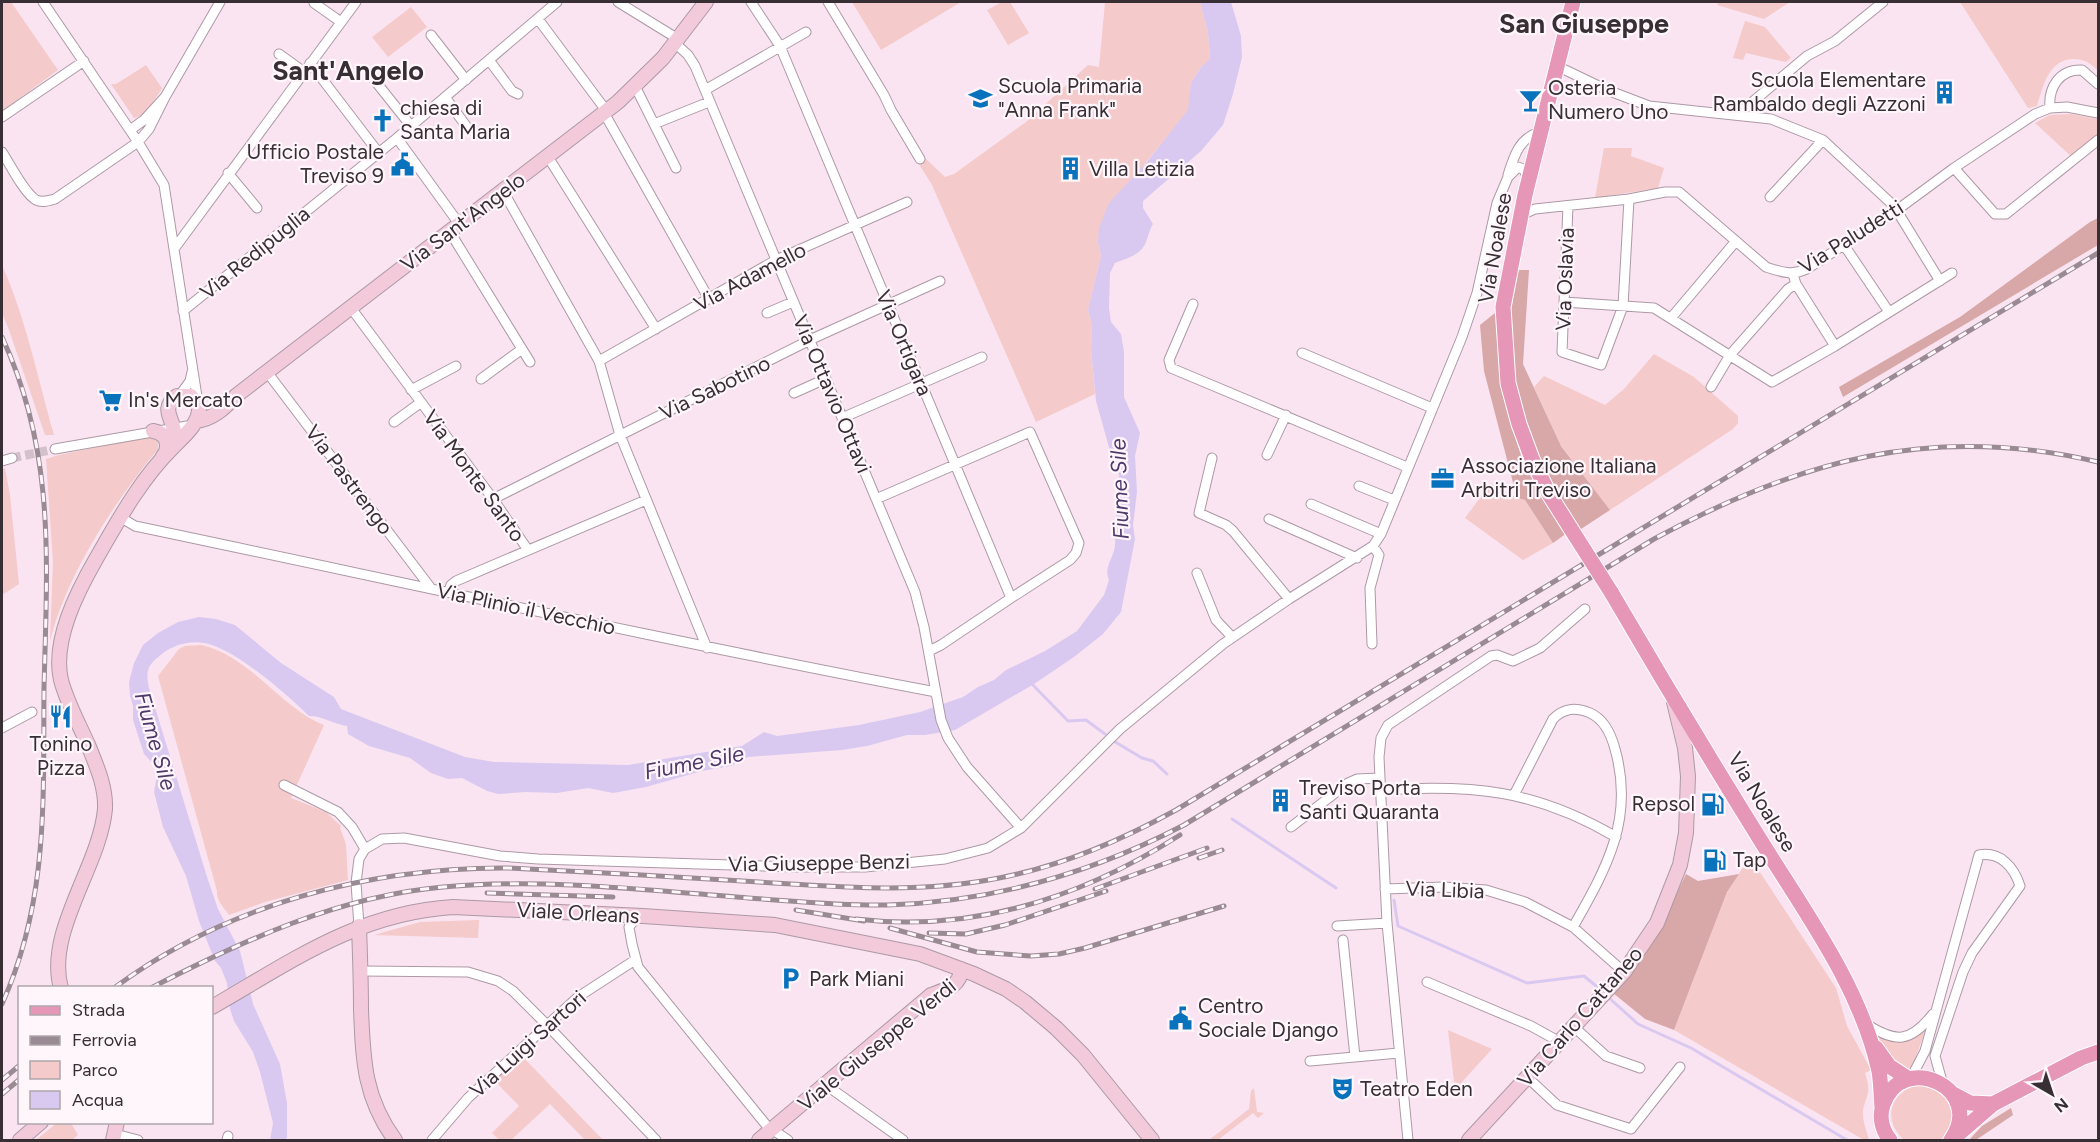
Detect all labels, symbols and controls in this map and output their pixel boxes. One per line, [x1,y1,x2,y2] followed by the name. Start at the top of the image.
[1499,7,1669,40] district label: San Giuseppe
[272,54,424,87] district label: Sant'Angelo
[1713,67,1926,116] place label: Scuola Elementare Rambaldo degli Azzoni
[998,73,1142,122] place label: Scuola Primaria "Anna Frank"
[1548,75,1669,124] place label: Osteria Numero Uno
[1931,79,1957,105] building icon: Scuola Elementare Rambaldo degli Azzoni
[967,85,993,111] school or university icon: Scuola Primaria "Anna Frank"
[1517,87,1543,113] bar icon: Osteria Numero Uno
[400,95,510,144] place label: chiesa di Santa Maria
[369,107,395,133] church icon: chiesa di Santa Maria
[247,139,384,188] place label: Ufficio Postale Treviso 9
[389,151,415,177] public building icon: Ufficio Postale Treviso 9
[1058,156,1084,182] building icon: Villa Letizia
[1089,156,1195,181] place label: Villa Letizia
[396,167,530,277] street label: Via Sant'Angelo
[1472,191,1517,305] street label: Via Noalese
[1794,194,1908,279] street label: Via Paludetti
[195,201,315,304] street label: Via Redipuglia
[1550,227,1579,331] street label: Via Oslavia
[690,237,810,317] street label: Via Adamello
[871,286,938,399] street label: Via Ortigara
[788,311,877,477] street label: Via Ottavio Ottavi
[655,350,774,425] street label: Via Sabotino
[97,387,123,413] supermarket icon: In's Mercato
[128,387,243,412] place label: In's Mercato
[418,405,531,547] street label: Via Monte Santo
[300,420,399,539] street label: Via Pastrengo
[1104,438,1135,540] water label: Fiume Sile
[1461,453,1657,502] place label: Associazione Italiana Arbitri Treviso
[1430,465,1456,491] office icon: Associazione Italiana Arbitri Treviso
[434,577,618,640] street label: Via Plinio il Vecchio
[129,689,182,793] water label: Fiume Sile
[48,703,74,729] restaurant icon: Tonino Pizza
[30,731,92,780] place label: Tonino Pizza
[642,740,746,785] water label: Fiume Sile
[1723,747,1802,856] street label: Via Noalese
[1299,775,1439,824] place label: Treviso Porta Santi Quaranta
[1268,787,1294,813] building icon: Treviso Porta Santi Quaranta
[1631,791,1695,816] place label: Repsol
[1700,791,1726,817] fuel station icon: Repsol
[1702,847,1728,873] fuel station icon: Tap
[1733,847,1766,872] place label: Tap
[728,848,910,877] street label: Via Giuseppe Benzi
[1405,876,1485,903] street label: Via Libia
[516,897,640,928] street label: Viale Orleans
[1512,941,1647,1092] street label: Via Carlo Cattaneo
[778,966,804,992] parking icon: Park Miani
[809,966,904,991] place label: Park Miani
[793,973,961,1116] street label: Viale Giuseppe Verdi
[464,985,591,1102] street label: Via Luigi Sartori
[18,986,213,1124] legend
[1198,993,1338,1042] place label: Centro Sociale Django
[72,999,125,1021] text: Strada
[1167,1005,1193,1031] public building icon: Centro Sociale Django
[72,1029,137,1051] text: Ferrovia
[72,1059,118,1081] text: Parco
[2022,1064,2082,1124] north arrow
[1329,1076,1355,1102] theatre icon: Teatro Eden
[1360,1076,1473,1101] place label: Teatro Eden
[72,1089,123,1111] text: Acqua
[2050,1094,2072,1117] text: N

